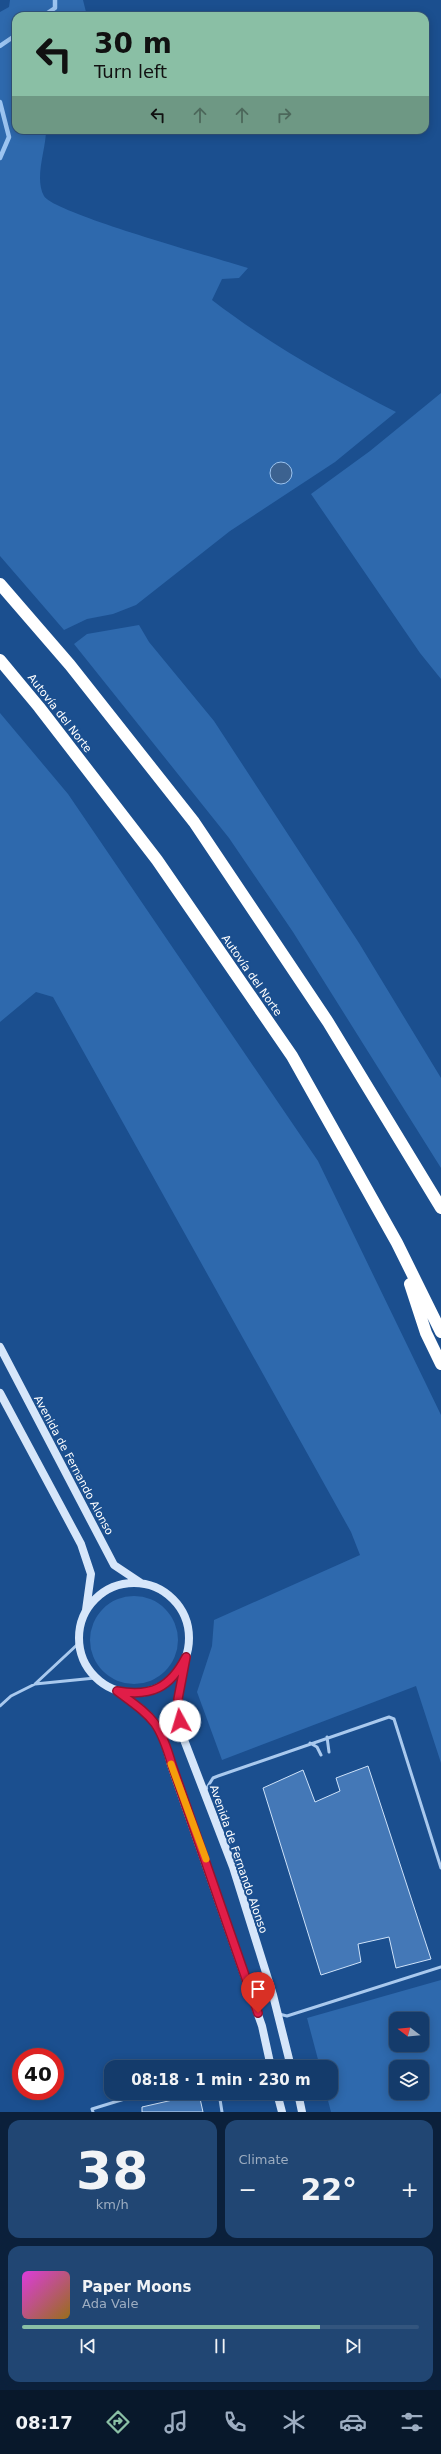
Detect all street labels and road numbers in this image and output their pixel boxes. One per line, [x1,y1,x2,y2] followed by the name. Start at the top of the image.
[25,671,94,755] street label: Autovía del Norte
[219,932,285,1019] street label: Autovía del Norte
[31,1393,116,1537] street label: Avenida de Fernando Alonso
[207,1783,270,1935] street label: Avenida de Fernando Alonso

